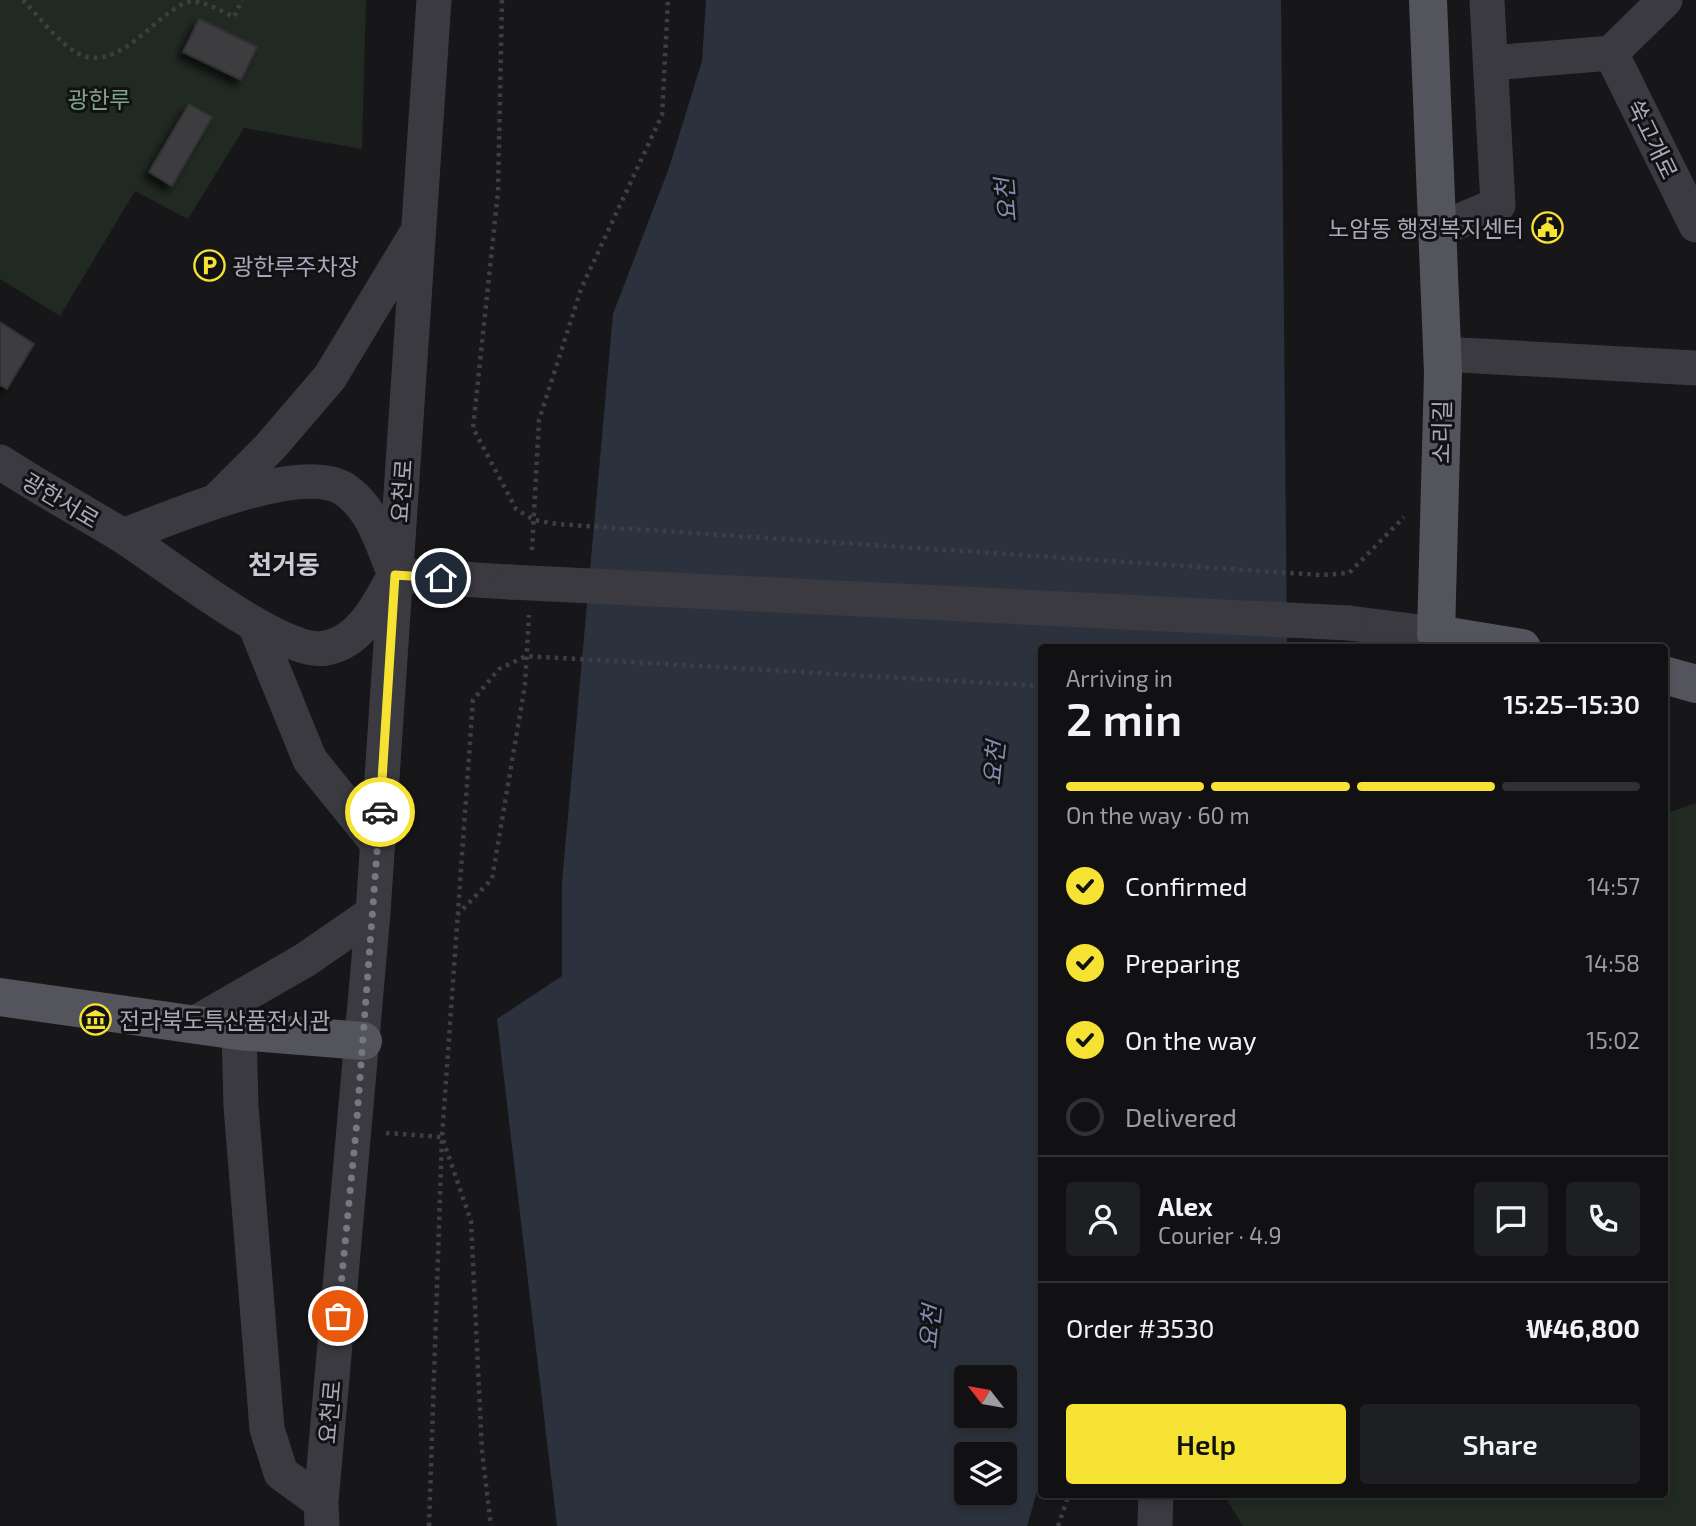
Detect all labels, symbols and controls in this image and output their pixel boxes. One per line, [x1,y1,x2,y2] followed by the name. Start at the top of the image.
[67,85,131,113] park label: 광한루
[1622,95,1684,183] street label: 쑥고개로
[988,174,1021,223] water label: 요천
[1530,211,1564,245] public building icon: 노암동 행정복지센터
[1328,214,1524,242] place label: 노암동 행정복지센터
[192,249,226,283] parking icon: 광한루주차장
[232,252,359,280] place label: 광한루주차장
[1426,400,1456,464] street label: 소리길
[385,458,417,524] street label: 요천로
[18,466,104,534] street label: 광한서로
[248,548,320,579] district label: 천거동
[411,548,471,608] pin
[422,559,460,597] icon: home
[1066,664,1173,692] text: Arriving in
[1503,688,1640,719] text: 15:25–15:30
[1066,690,1182,745] text: 2 min
[976,737,1010,786] water label: 요천
[345,777,415,847] courier
[361,793,399,831] icon: car
[1066,801,1250,829] text: On the way · 60 m
[1066,867,1104,905] icon: check
[1125,870,1248,901] text: Confirmed
[1587,872,1640,900] text: 14:57
[1066,944,1104,982] icon: check
[1125,947,1240,978] text: Preparing
[1585,949,1640,977] text: 14:58
[79,1003,113,1037] museum icon: 전라북도특산품전시관
[119,1006,331,1034] place label: 전라북도특산품전시관
[1066,1021,1104,1059] icon: check
[1125,1024,1256,1055] text: On the way
[1586,1026,1640,1054] text: 15:02
[1125,1101,1237,1132] text: Delivered
[1066,1182,1140,1256] button: person
[1474,1182,1548,1256] button: chat
[1566,1182,1640,1256] button: phone
[1158,1190,1213,1221] text: Alex
[1158,1221,1282,1249] text: Courier · 4.9
[308,1286,368,1346] pin
[319,1297,357,1335] icon: bag
[912,1301,946,1350] water label: 요천
[1066,1312,1214,1343] text: Order #3530
[1526,1312,1640,1343] text: ₩46,800
[954,1365,1017,1428] north arrow
[954,1365,1017,1505] map controls
[312,1379,346,1445] street label: 요천로
[1066,1404,1346,1484] button: Help
[1360,1404,1640,1484] button: Share
[954,1442,1017,1505] button: layers

